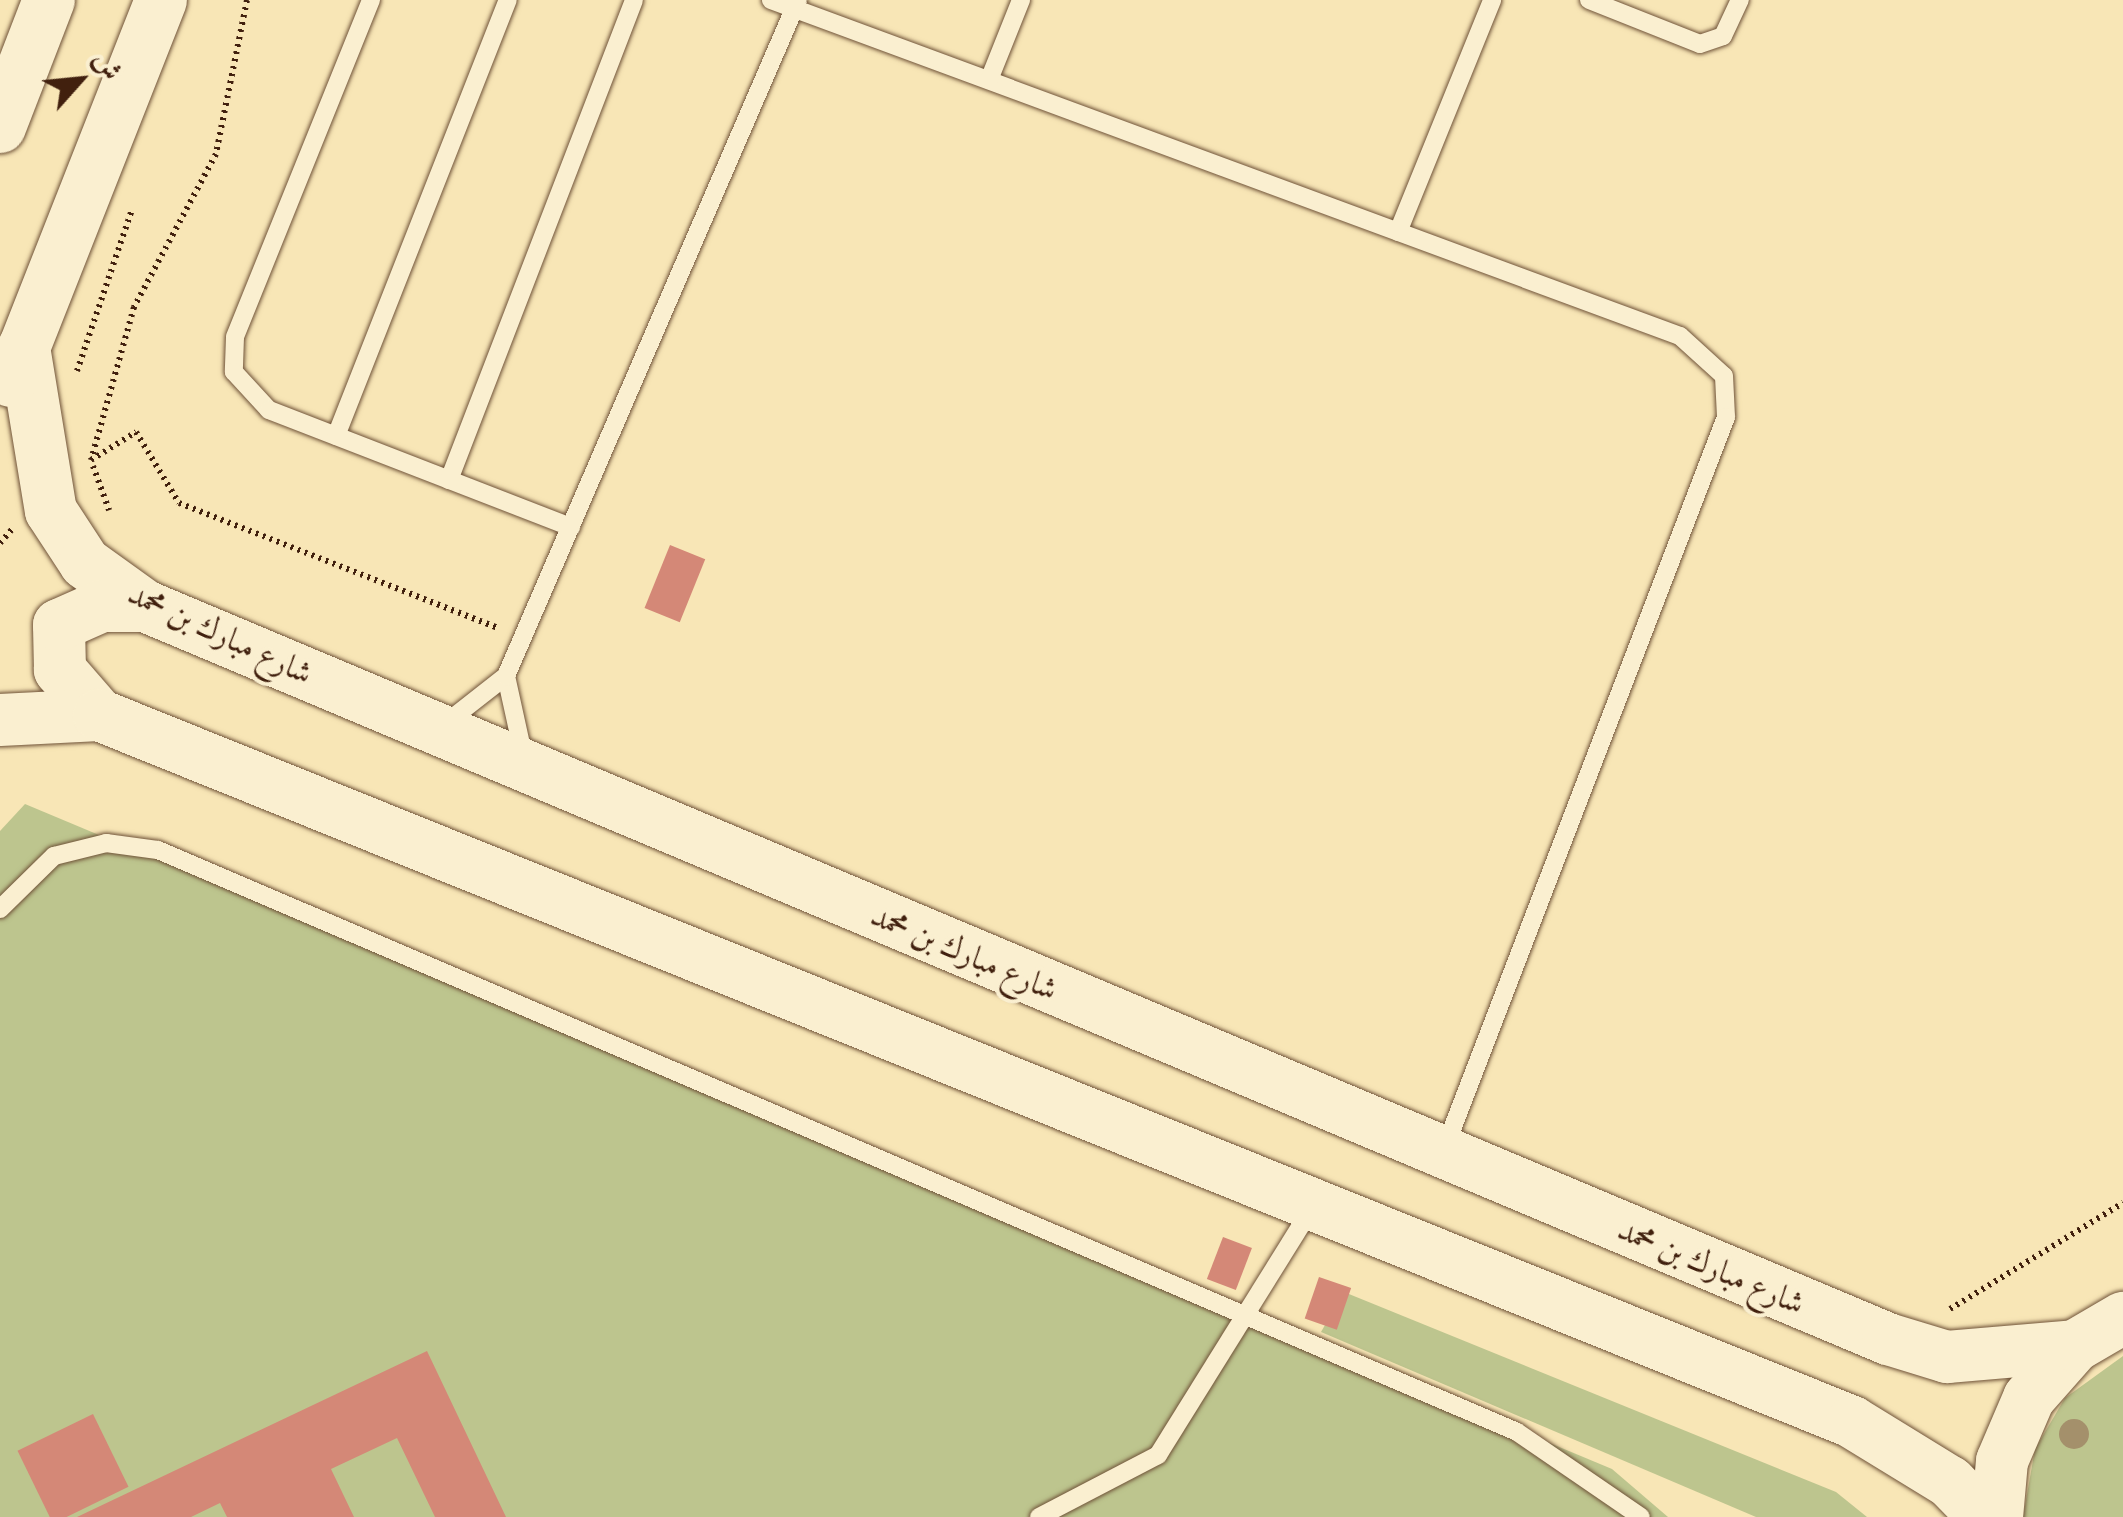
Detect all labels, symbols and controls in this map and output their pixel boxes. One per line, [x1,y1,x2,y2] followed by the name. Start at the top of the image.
[30,30,130,130] north arrow
[85,46,129,86] text: ش
[122,575,318,693] street label: شارع مبارك بن محمد
[865,896,1063,1010] street label: شارع مبارك بن محمد
[1612,1210,1810,1324] street label: شارع مبارك بن محمد

